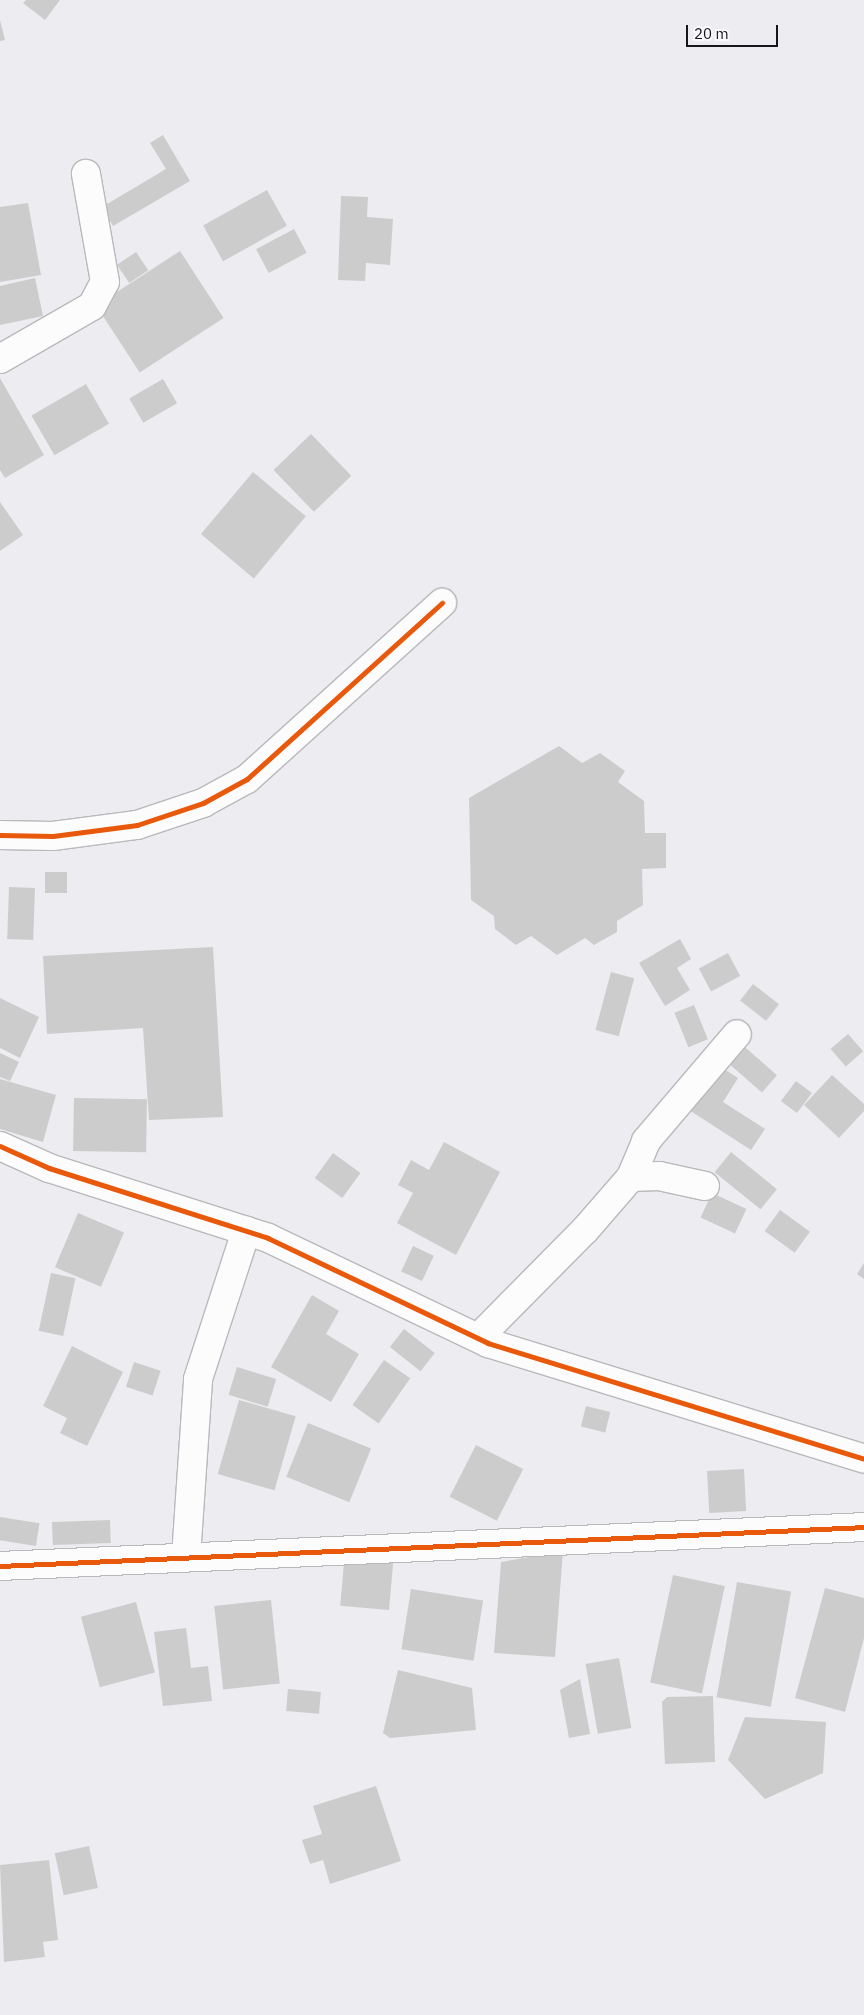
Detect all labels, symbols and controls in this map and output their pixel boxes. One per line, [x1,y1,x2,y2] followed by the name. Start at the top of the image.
[689,15,782,47] scale bar
[694,24,729,43] text: 20 m

